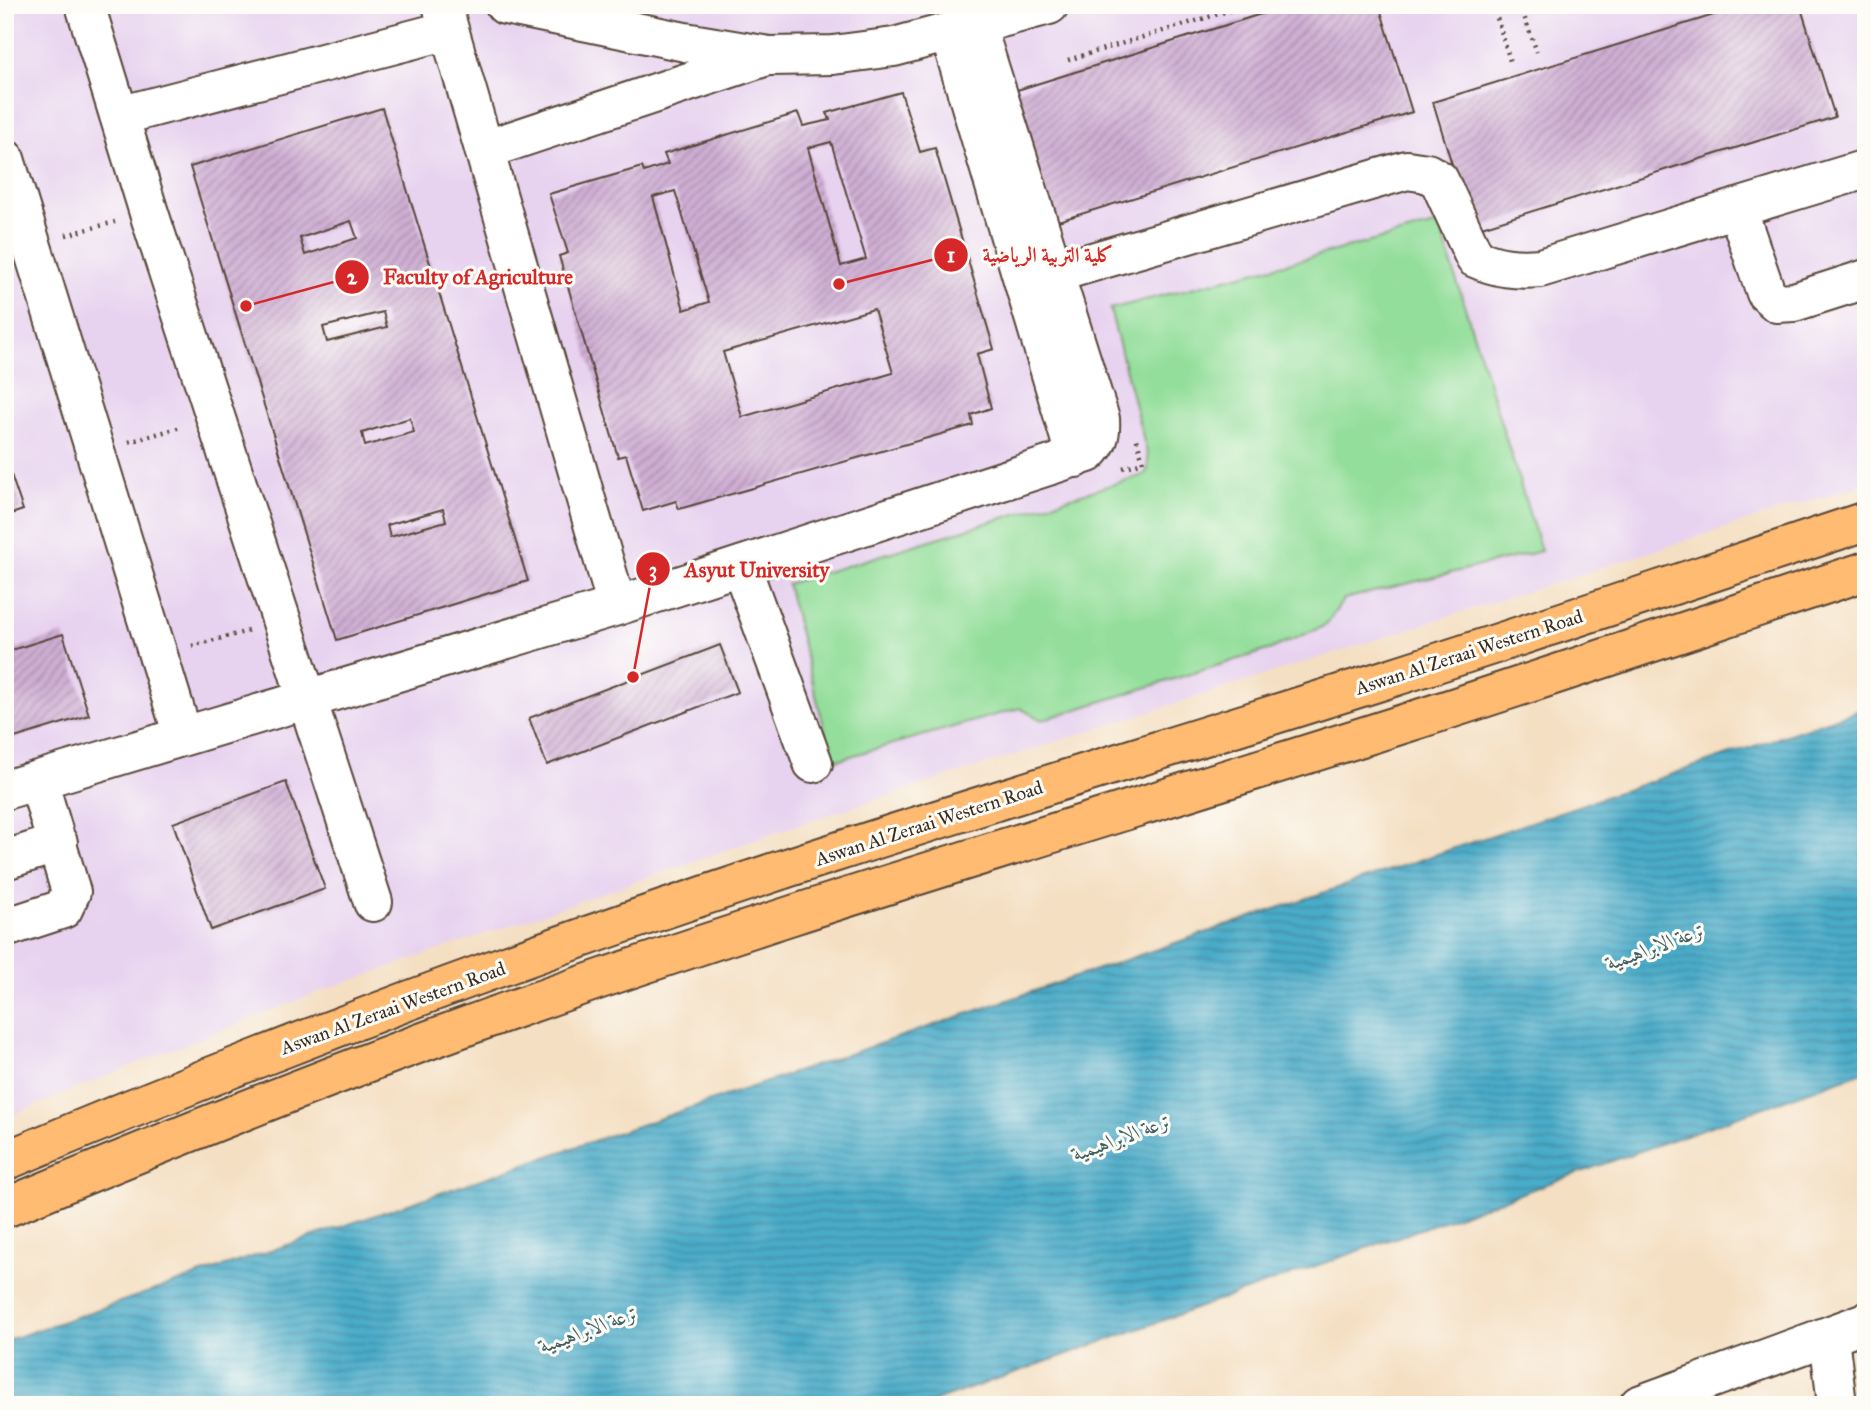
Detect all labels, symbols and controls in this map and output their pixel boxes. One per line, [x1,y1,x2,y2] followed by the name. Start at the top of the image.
[934,234,1128,276] callout: كلية التربية الرياضية
[947,242,955,268] text: 1
[983,242,1113,268] text: كلية التربية الرياضية
[334,256,587,298] callout: Faculty of Agriculture
[347,264,358,290] text: 2
[383,264,573,290] text: Faculty of Agriculture
[635,548,843,590] callout: Asyut University
[649,557,657,583] text: 3
[683,557,831,583] text: Asyut University
[1352,604,1586,700] street label: Aswan Al Zeraai Western Road
[812,775,1046,871] street label: Aswan Al Zeraai Western Road
[1601,916,1709,977] water label: ترعة الابراهيمية
[277,956,509,1060] street label: Aswan Al Zeraai Western Road
[1067,1107,1175,1168] water label: ترعة الابراهيمية
[534,1299,642,1360] water label: ترعة الابراهيمية

